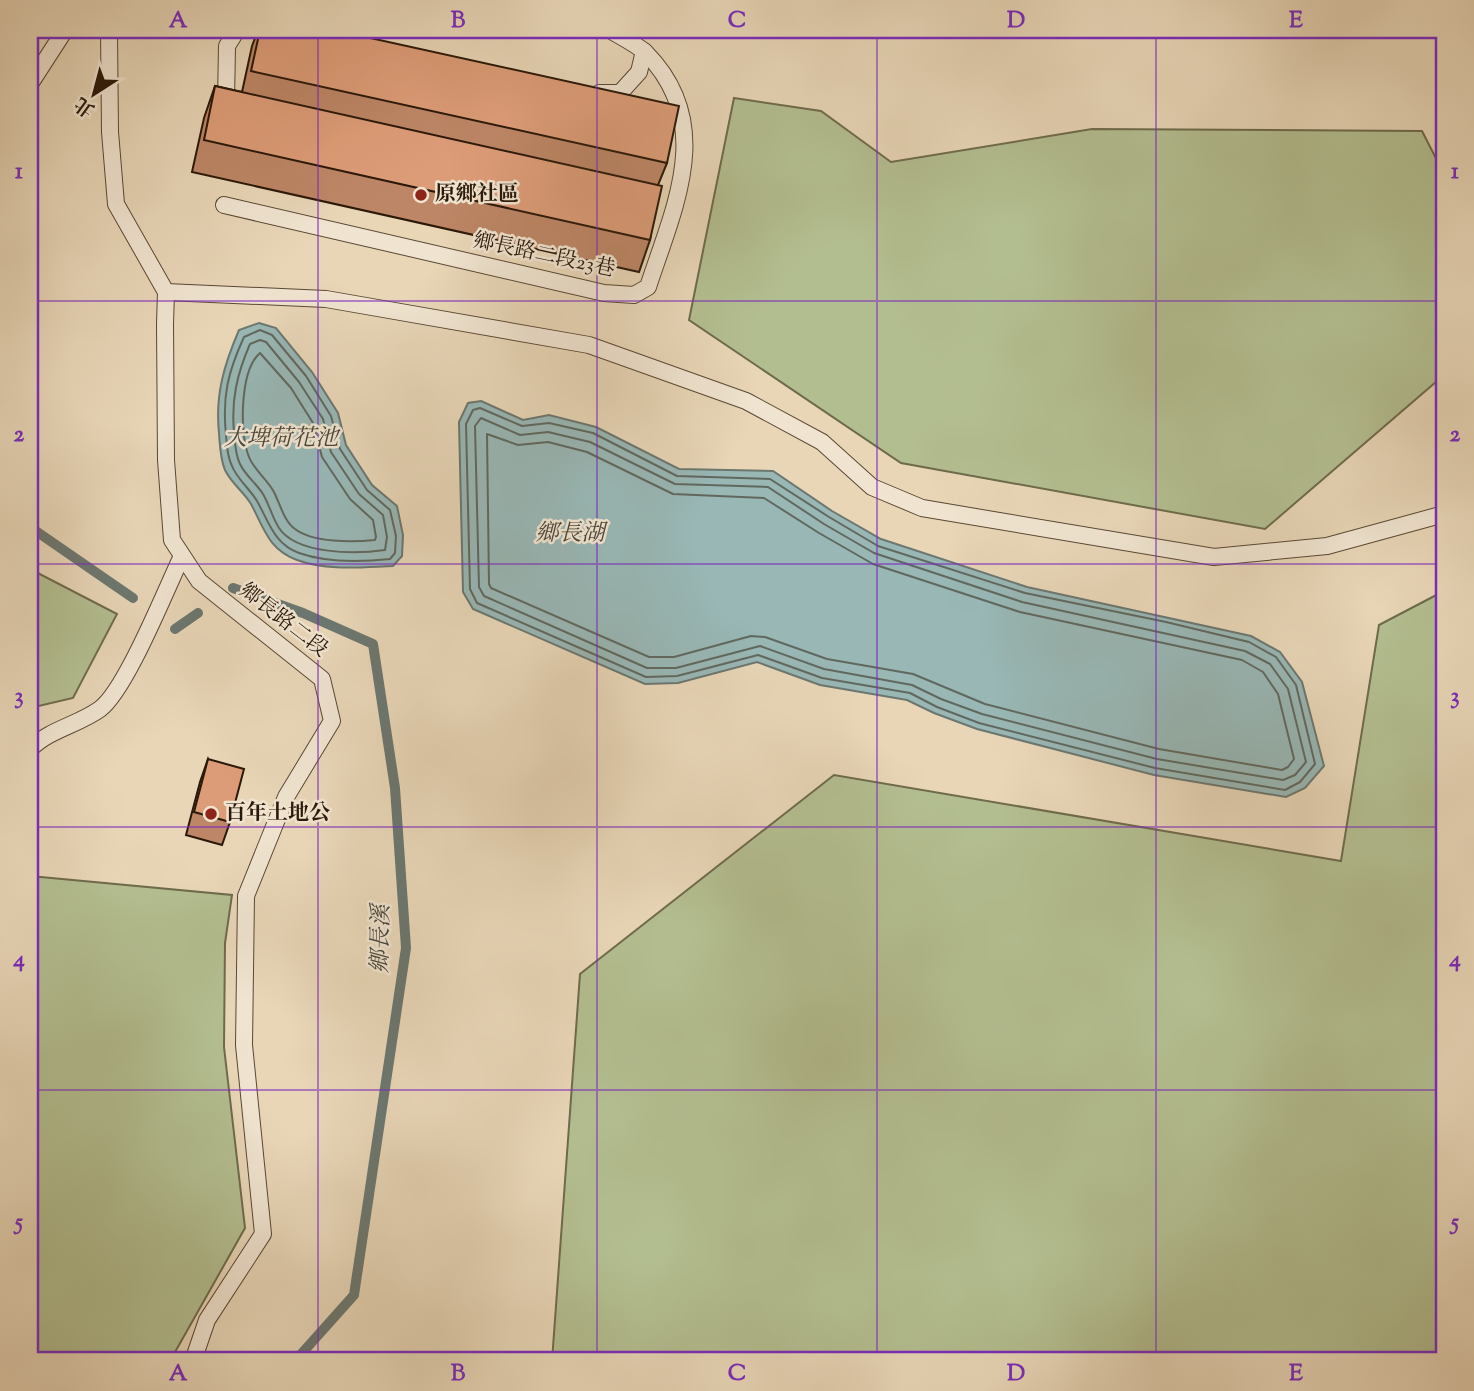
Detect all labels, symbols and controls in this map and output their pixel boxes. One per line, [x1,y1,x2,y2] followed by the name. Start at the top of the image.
[169,5,188,38] text: A
[451,5,466,38] text: B
[728,5,746,38] text: C
[1007,5,1025,38] text: D
[1289,5,1303,38] text: E
[60,60,130,130] north arrow
[70,89,101,122] text: 北
[15,156,23,189] text: 1
[1451,156,1459,189] text: 1
[435,180,519,210] place label: 原鄉社區
[413,187,429,203] marker: 原鄉社區
[470,226,618,286] street label: 鄉長路二段23巷
[14,419,25,452] text: 2
[1450,419,1461,452] text: 2
[224,423,342,456] water label: 大埤荷花池
[536,518,609,551] water label: 鄉長湖
[232,577,334,665] street label: 鄉長路二段
[14,681,24,714] text: 3
[1450,681,1460,714] text: 3
[225,799,330,829] place label: 百年土地公
[203,806,219,822] marker: 百年土地公
[365,901,399,974] water label: 鄉長溪
[12,944,25,977] text: 4
[1448,944,1461,977] text: 4
[13,1207,23,1240] text: 5
[1449,1207,1459,1240] text: 5
[169,1358,188,1391] text: A
[451,1358,466,1391] text: B
[728,1358,746,1391] text: C
[1007,1358,1025,1391] text: D
[1289,1358,1303,1391] text: E

